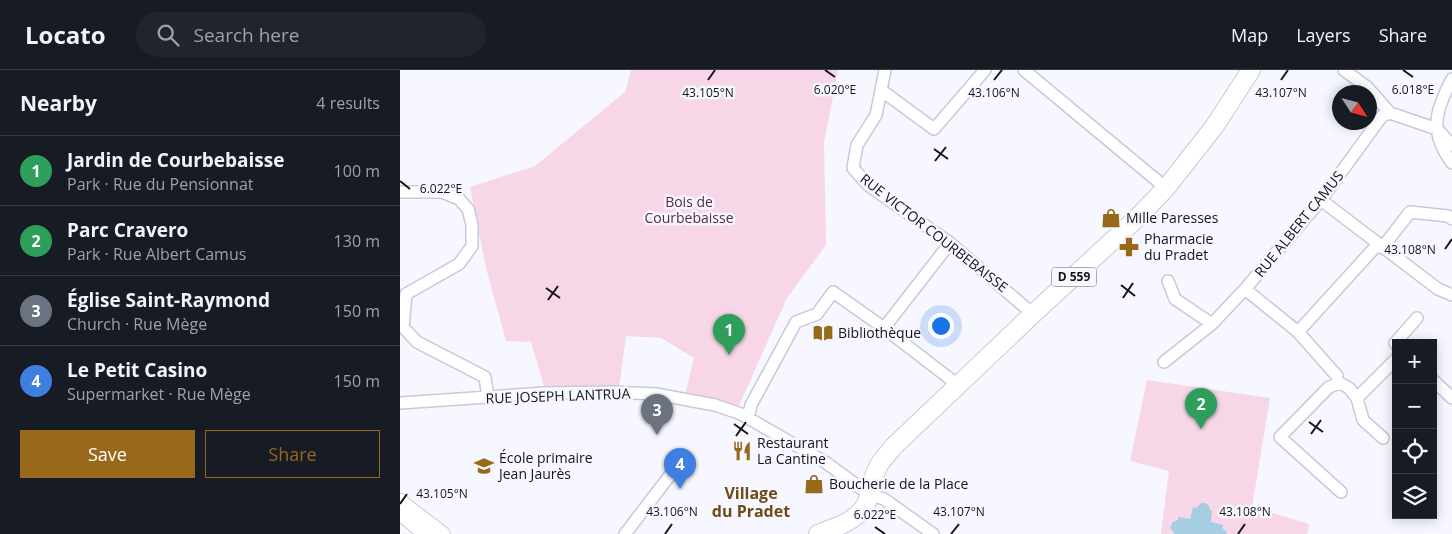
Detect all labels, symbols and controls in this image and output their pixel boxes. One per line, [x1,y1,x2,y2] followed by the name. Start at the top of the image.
[136,12,486,57] search box
[25,18,106,51] text: Locato
[154,21,182,49] icon: search
[194,22,299,48] text: Search here
[1231,23,1268,47] text: Map
[1296,23,1351,47] text: Layers
[1379,23,1427,47] text: Share
[814,81,856,98] text: 6.020°E
[1392,81,1434,98] text: 6.018°E
[682,84,734,101] text: 43.105°N
[968,84,1020,101] text: 43.106°N
[1255,84,1307,101] text: 43.107°N
[1332,85,1377,130] north arrow
[20,89,97,117] text: Nearby
[316,92,380,114] text: 4 results
[67,147,284,173] text: Jardin de Courbebaisse
[31,160,41,182] text: 1
[334,160,380,182] text: 100 m
[1250,167,1347,281] street label: RUE ALBERT CAMUS
[857,169,1012,296] street label: RUE VICTOR COURBEBAISSE
[67,173,254,195] text: Park · Rue du Pensionnat
[420,180,462,197] text: 6.022°E
[644,192,734,227] park label: Bois de Courbebaisse
[1100,207,1122,229] shop icon: Mille Paresses
[1126,208,1219,227] place label: Mille Paresses
[67,217,188,243] text: Parc Cravero
[1144,229,1213,264] place label: Pharmacie du Pradet
[31,230,41,252] text: 2
[334,230,380,252] text: 130 m
[1118,236,1140,258] pharmacy icon: Pharmacie du Pradet
[1384,241,1436,258] text: 43.108°N
[67,243,246,265] text: Park · Rue Albert Camus
[1052,268,1096,286] road number: D 559
[67,287,270,313] text: Église Saint-Raymond
[31,300,41,322] text: 3
[334,300,380,322] text: 150 m
[67,313,207,335] text: Church · Rue Mège
[928,313,954,339] your location
[713,314,745,355] pin: 1
[812,322,834,344] library icon: Bibliothèque
[838,323,921,342] place label: Bibliothèque
[1392,339,1437,519] map controls
[1392,339,1437,384] button: +
[67,357,207,383] text: Le Petit Casino
[31,370,41,392] text: 4
[334,370,380,392] text: 150 m
[67,383,251,405] text: Supermarket · Rue Mège
[485,383,631,408] street label: RUE JOSEPH LANTRUA
[1392,384,1437,429] button: −
[1185,388,1217,429] pin: 2
[641,394,673,435] pin: 3
[1392,429,1437,474] button: locate
[20,430,195,478] button: Save
[205,430,380,478] button: Share
[757,433,829,468] place label: Restaurant La Cantine
[731,440,753,462] restaurant icon: Restaurant La Cantine
[497,448,593,483] place label: École primaire Jean Jaurès
[664,448,696,489] pin: 4
[473,455,495,477] school or university icon: École primaire Jean Jaurès
[803,473,825,495] shop icon: Boucherie de la Place
[829,474,968,493] place label: Boucherie de la Place
[1392,474,1437,519] button: layers
[712,482,790,522] district label: Village du Pradet
[416,485,468,502] text: 43.105°N
[646,503,698,520] text: 43.106°N
[933,503,985,520] text: 43.107°N
[1219,503,1271,520] text: 43.108°N
[854,506,896,523] text: 6.022°E

